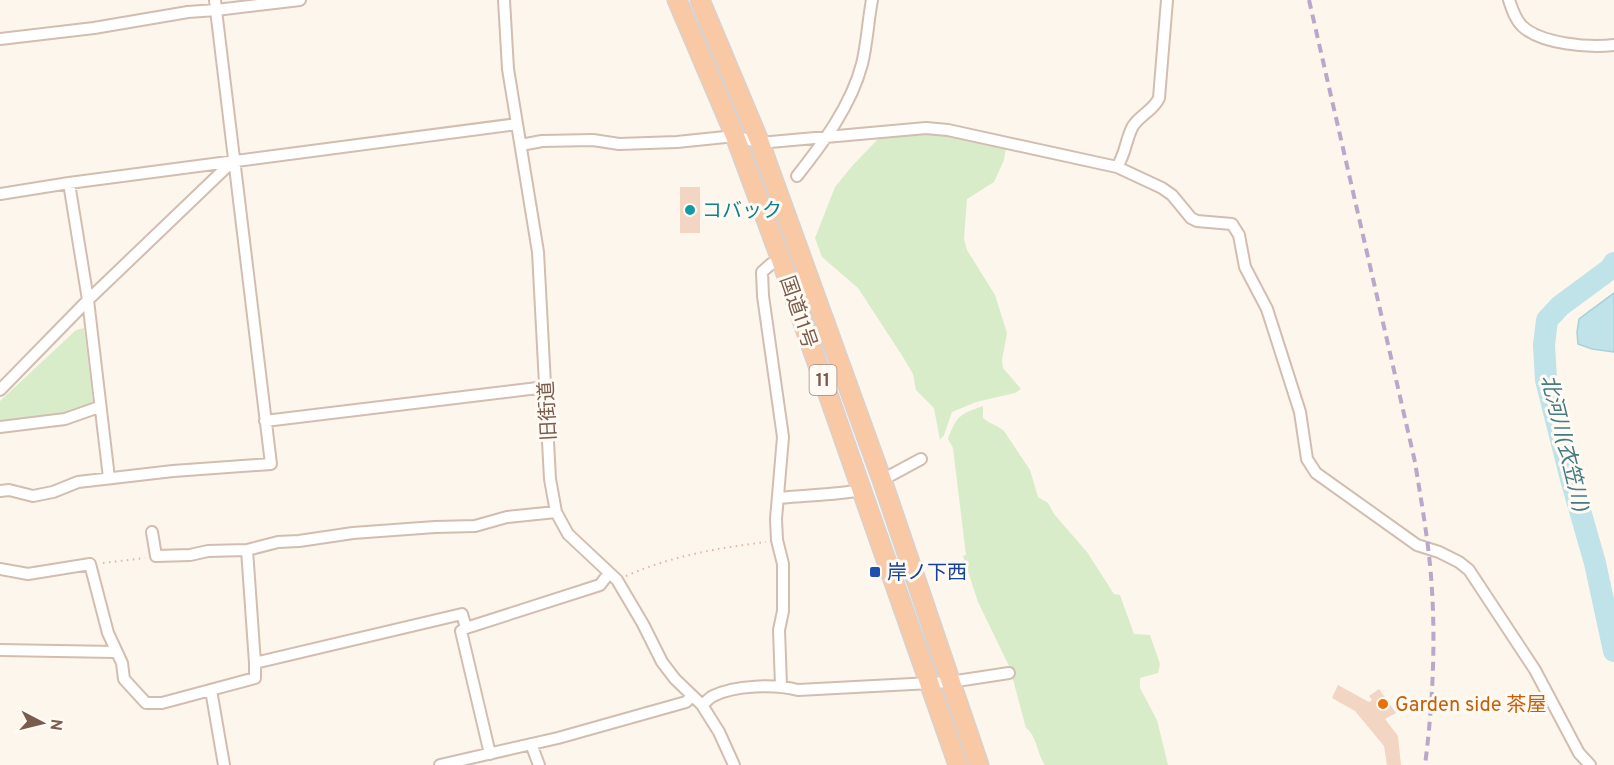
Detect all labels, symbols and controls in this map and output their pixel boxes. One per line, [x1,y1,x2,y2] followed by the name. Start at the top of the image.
[702,199,782,225] place label: コバック
[683,203,697,217] marker: コバック
[773,273,822,352] street label: 国道11号
[810,365,836,395] road number: 11
[1533,372,1594,515] water label: 北河川(衣笠川)
[534,380,564,442] street label: 旧街道
[887,561,967,587] place label: 岸ノ下西
[868,565,882,579] marker: 岸ノ下西
[12,693,72,753] north arrow
[1395,693,1546,719] place label: Garden side 茶屋
[1376,697,1390,711] marker: Garden side 茶屋
[44,718,66,732] text: N

